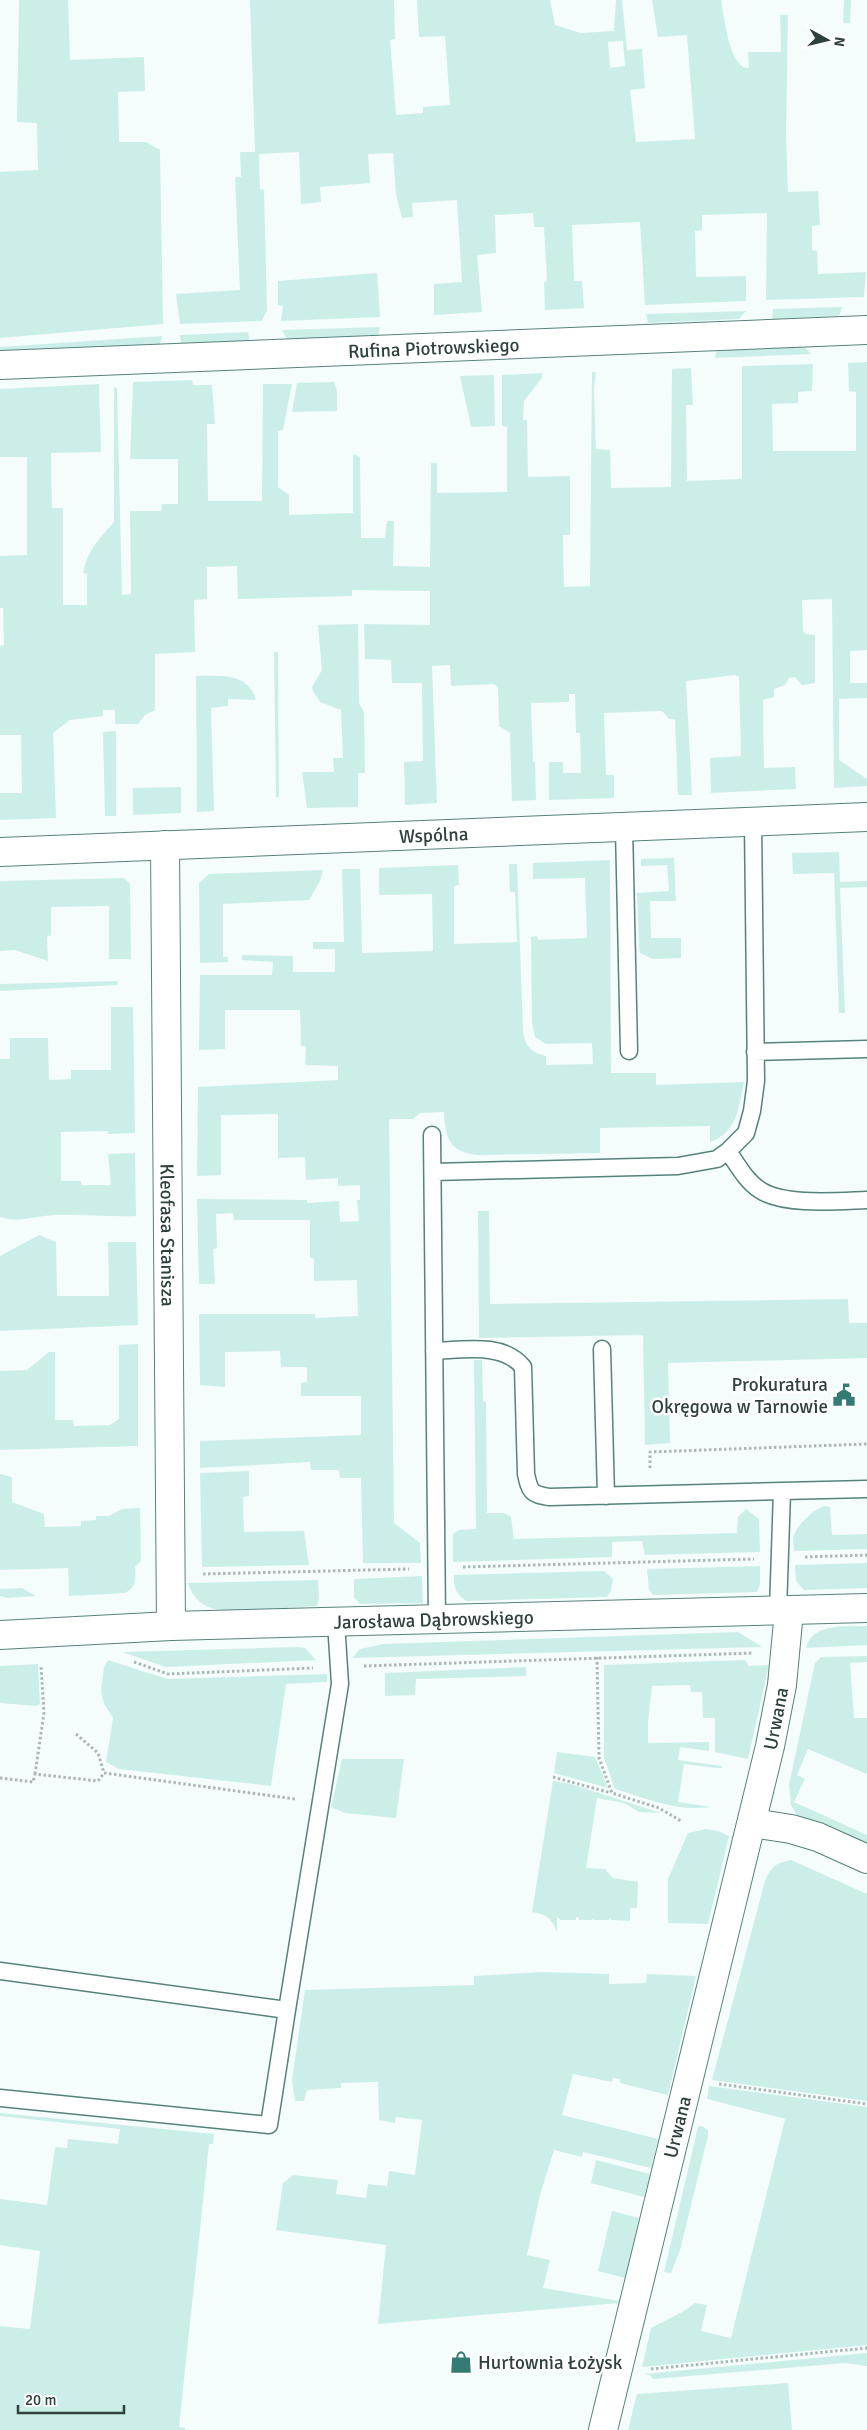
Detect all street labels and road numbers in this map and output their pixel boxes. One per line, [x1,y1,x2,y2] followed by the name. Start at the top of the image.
[348,333,520,364] street label: Rufina Piotrowskiego
[399,822,469,849] street label: Wspólna
[154,1163,180,1307] street label: Kleofasa Stanisza
[333,1606,534,1635] street label: Jarosława Dąbrowskiego
[758,1685,794,1752] street label: Urwana
[659,2094,697,2161] street label: Urwana

